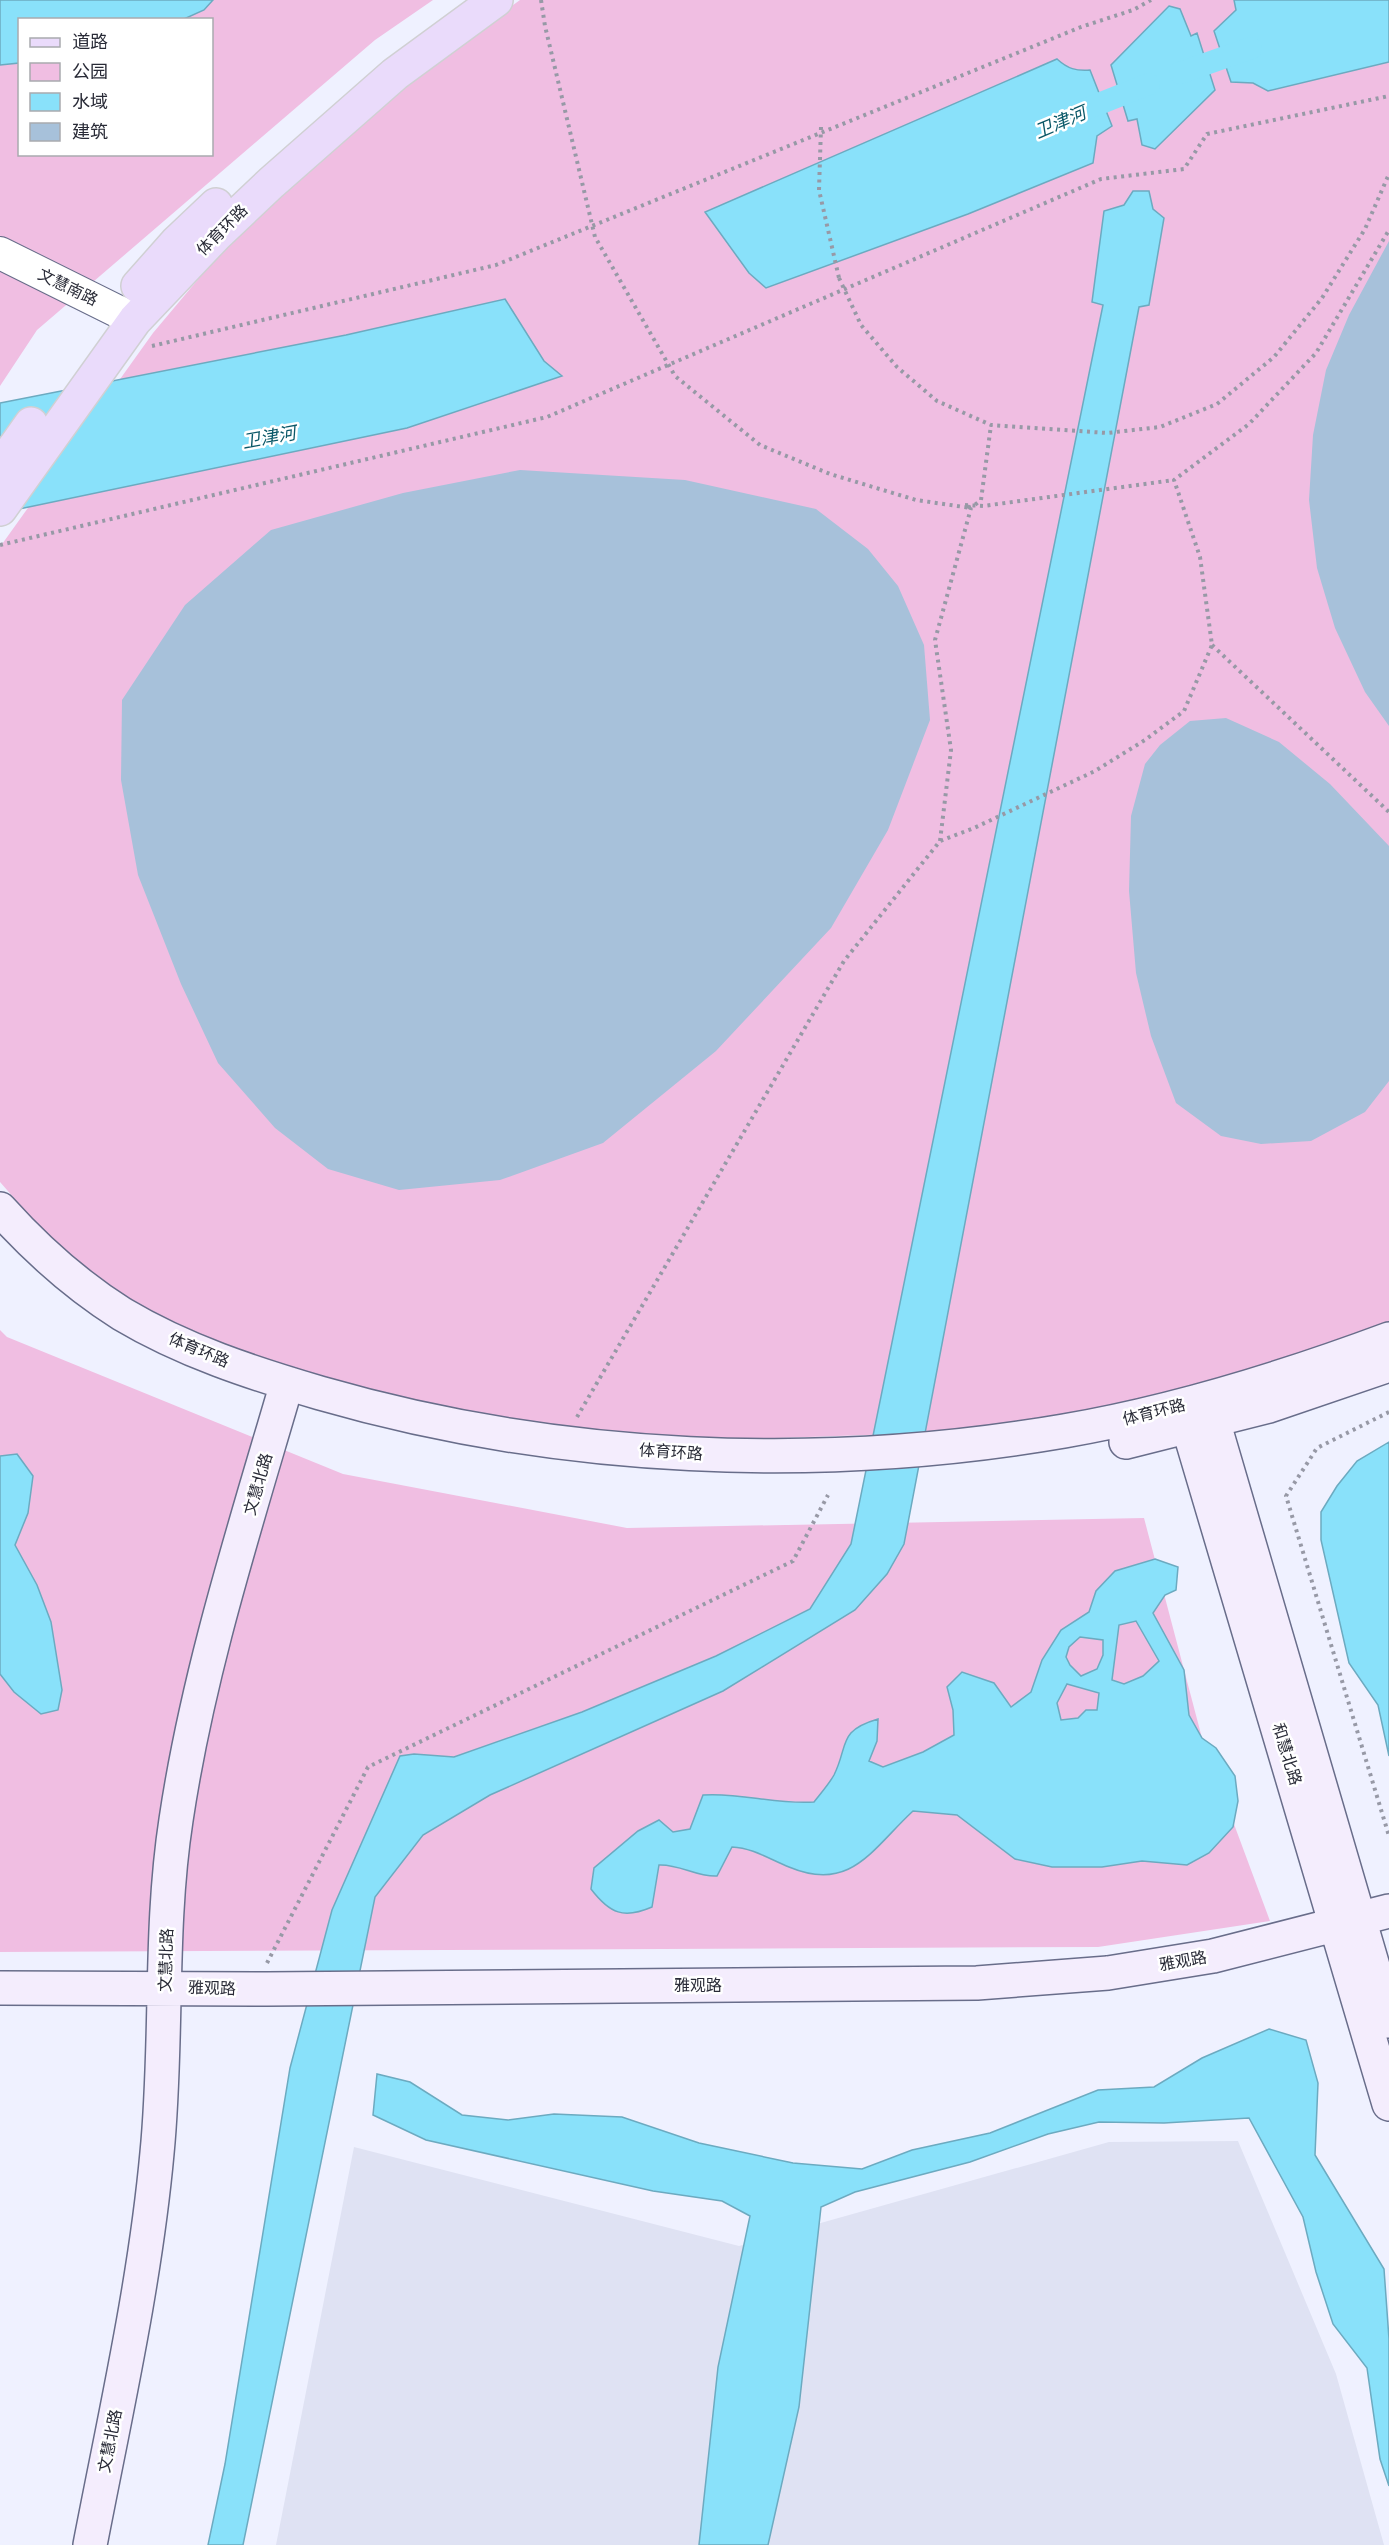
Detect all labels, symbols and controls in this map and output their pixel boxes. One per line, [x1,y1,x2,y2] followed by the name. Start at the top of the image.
[18,18,213,156] legend
[72,30,108,53] text: 道路
[72,60,108,83] text: 公园
[72,90,108,113] text: 水域
[1031,100,1092,143] water label: 卫津河
[72,120,108,143] text: 建筑
[192,200,252,260] street label: 体育环路
[35,264,101,310] street label: 文慧南路
[240,420,301,453] water label: 卫津河
[165,1328,233,1372] street label: 体育环路
[1120,1394,1188,1430] street label: 体育环路
[638,1439,704,1465] street label: 体育环路
[239,1450,277,1518] street label: 文慧北路
[1268,1720,1306,1788] street label: 和慧北路
[154,1928,178,1992] street label: 文慧北路
[1158,1946,1208,1976] street label: 雅观路
[674,1975,722,1996] street label: 雅观路
[188,1977,236,1999] street label: 雅观路
[94,2408,126,2474] street label: 文慧北路

